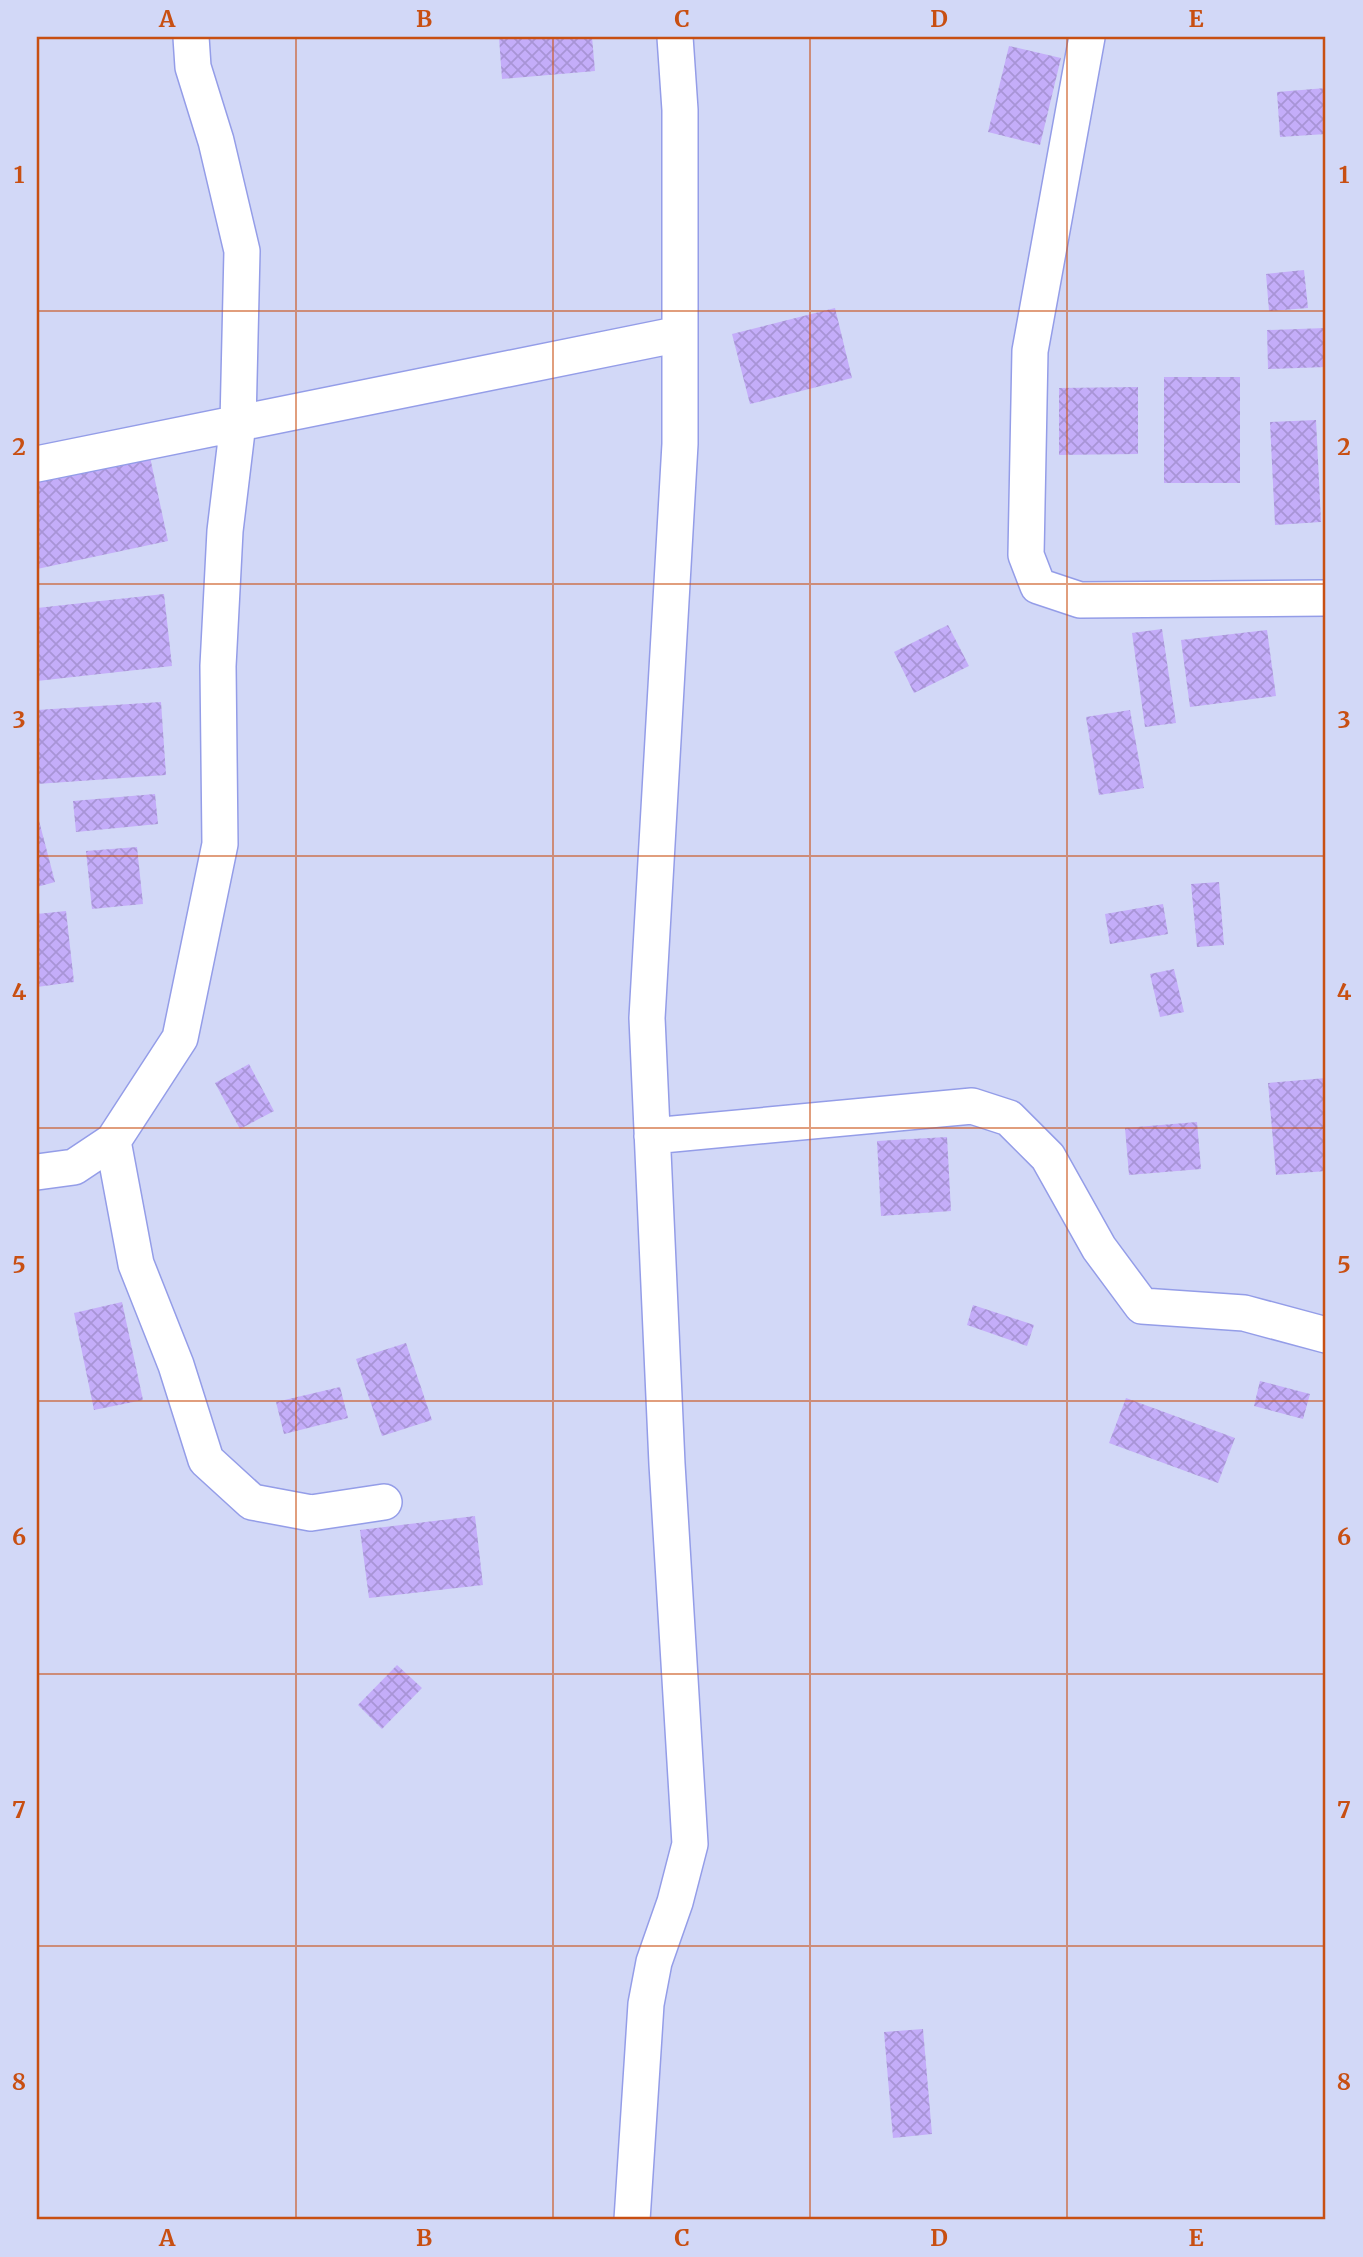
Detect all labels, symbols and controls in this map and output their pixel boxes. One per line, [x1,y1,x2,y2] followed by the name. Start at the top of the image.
[158,4,176,33] text: A
[416,4,432,33] text: B
[674,4,690,33] text: C
[930,4,948,33] text: D
[1188,4,1204,33] text: E
[14,160,25,189] text: 1
[1339,160,1350,189] text: 1
[12,432,26,461] text: 2
[1337,432,1351,461] text: 2
[12,705,26,734] text: 3
[1337,705,1351,734] text: 3
[12,977,27,1006] text: 4
[1337,977,1352,1006] text: 4
[12,1250,26,1279] text: 5
[1337,1250,1351,1279] text: 5
[12,1522,26,1551] text: 6
[1337,1522,1351,1551] text: 6
[12,1795,26,1824] text: 7
[1337,1795,1351,1824] text: 7
[12,2067,26,2096] text: 8
[1337,2067,1351,2096] text: 8
[158,2223,176,2252] text: A
[416,2223,432,2252] text: B
[674,2223,690,2252] text: C
[930,2223,948,2252] text: D
[1188,2223,1204,2252] text: E

